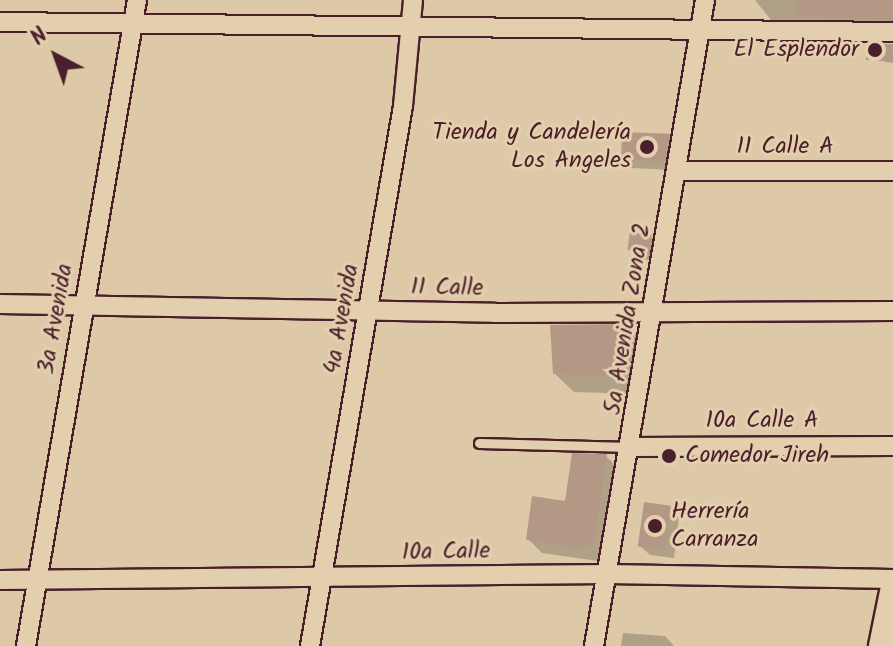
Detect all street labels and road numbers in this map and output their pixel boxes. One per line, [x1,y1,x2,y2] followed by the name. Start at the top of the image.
[736,133,834,161] street label: 11 Calle A
[599,221,657,417] street label: 5a Avenida Zona 2
[32,261,80,377] street label: 3a Avenida
[318,262,366,376] street label: 4a Avenida
[410,273,484,303] street label: 11 Calle
[706,407,818,435] street label: 10a Calle A
[401,537,491,567] street label: 10a Calle

